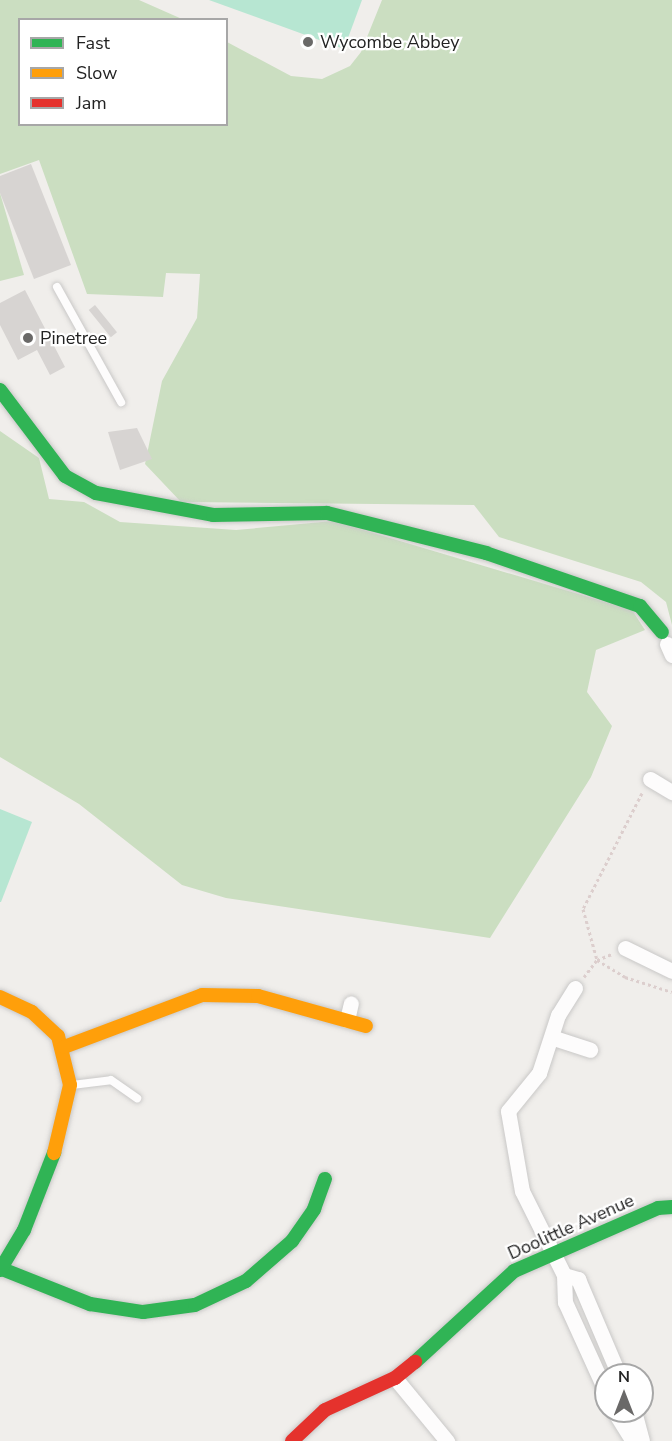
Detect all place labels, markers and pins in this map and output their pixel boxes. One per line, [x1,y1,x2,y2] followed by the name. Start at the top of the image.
[320,31,460,53] place label: Wycombe Abbey
[301,35,315,49] marker: Wycombe Abbey
[40,327,107,349] place label: Pinetree
[21,331,35,345] marker: Pinetree

